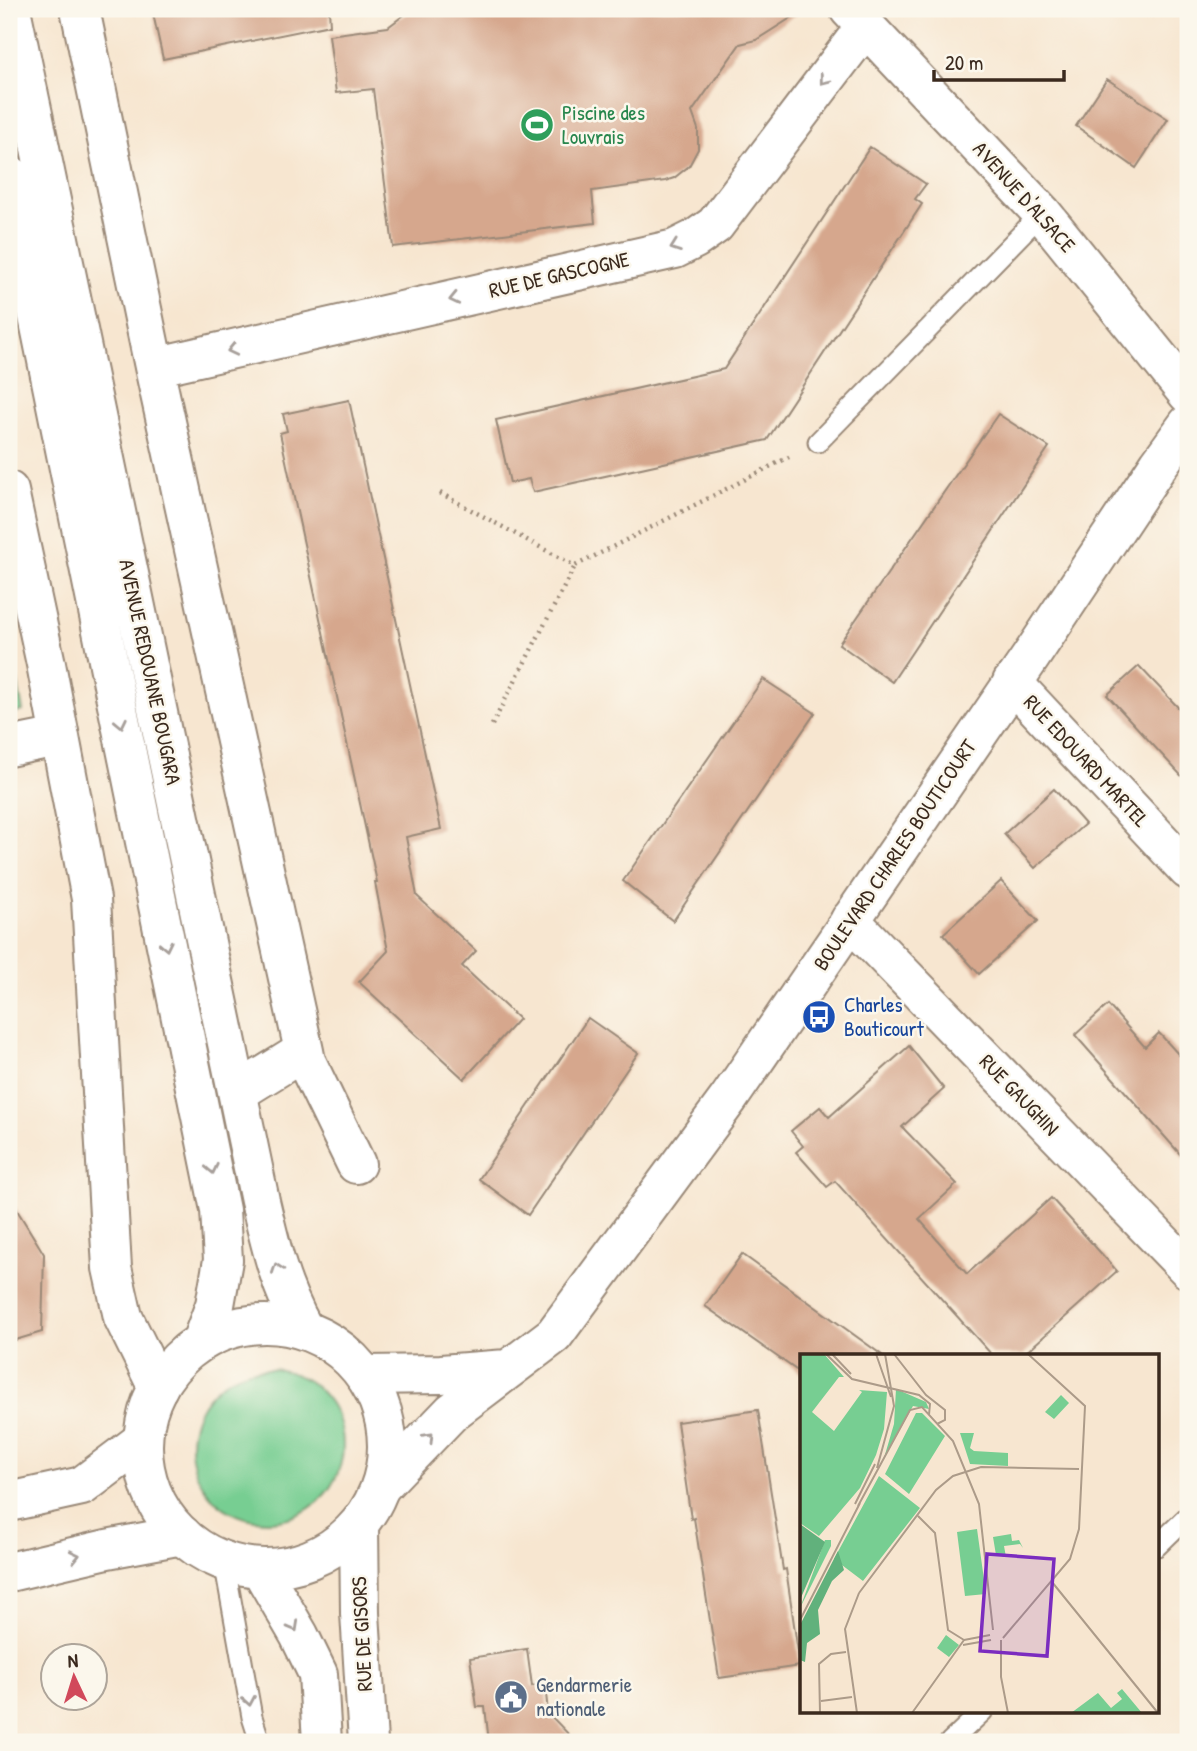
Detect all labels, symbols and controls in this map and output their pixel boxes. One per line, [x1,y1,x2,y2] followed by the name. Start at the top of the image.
[934,38,1064,82] scale bar
[945,48,983,77] text: 20 m
[820,72,833,85] one-way arrow
[562,98,645,151] place label: Piscine des Louvrais
[518,106,556,144] sports icon: Piscine des Louvrais
[967,135,1082,259] street label: AVENUE D'ALSACE
[669,239,681,253] one-way arrow
[486,244,632,305] street label: RUE DE GASCOGNE
[448,291,460,306] one-way arrow
[226,342,238,356] one-way arrow
[112,557,189,787] street label: AVENUE REDOUANE BOUGARA
[1017,688,1156,833] street label: RUE EDOUARD MARTEL
[112,717,127,729] one-way arrow
[806,733,984,976] street label: BOULEVARD CHARLES BOUTICOURT
[158,940,173,952] one-way arrow
[844,990,925,1043] place label: Charles Bouticourt
[800,998,838,1036] bus stop icon: Charles Bouticourt
[973,1048,1066,1142] street label: RUE GAUGHIN
[203,1163,218,1175] one-way arrow
[271,1262,285,1275] one-way arrow
[800,1354,1158,1712] inset map
[420,1432,433,1445] one-way arrow
[69,1550,81,1564] one-way arrow
[344,1576,379,1692] street label: RUE DE GISORS
[286,1620,299,1633] one-way arrow
[38,1642,108,1712] north arrow
[67,1647,79,1673] text: N
[536,1670,632,1723] place label: Gendarmerie nationale
[492,1678,530,1716] public building icon: Gendarmerie nationale
[241,1695,256,1707] one-way arrow

